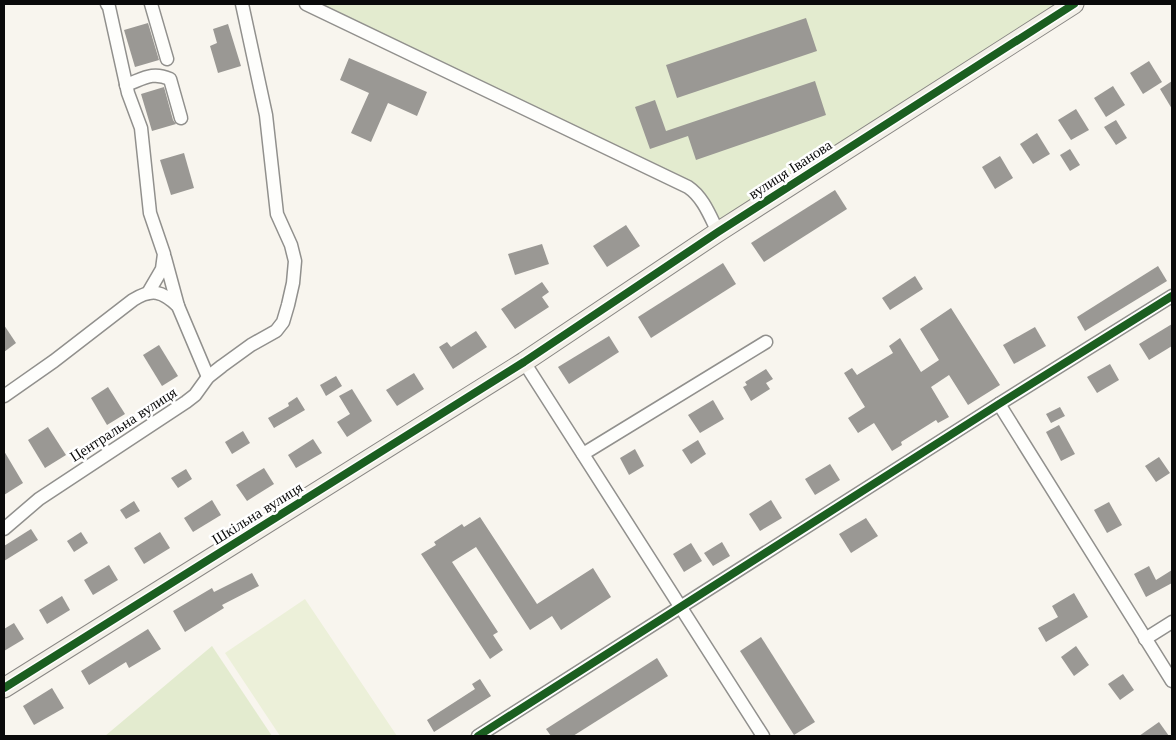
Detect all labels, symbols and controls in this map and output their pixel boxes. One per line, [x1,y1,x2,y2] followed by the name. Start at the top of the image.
[745,135,836,203] street label: вулиця Іванова
[66,382,180,466] street label: Центральна вулиця
[208,477,306,549] street label: Шкільна вулиця

